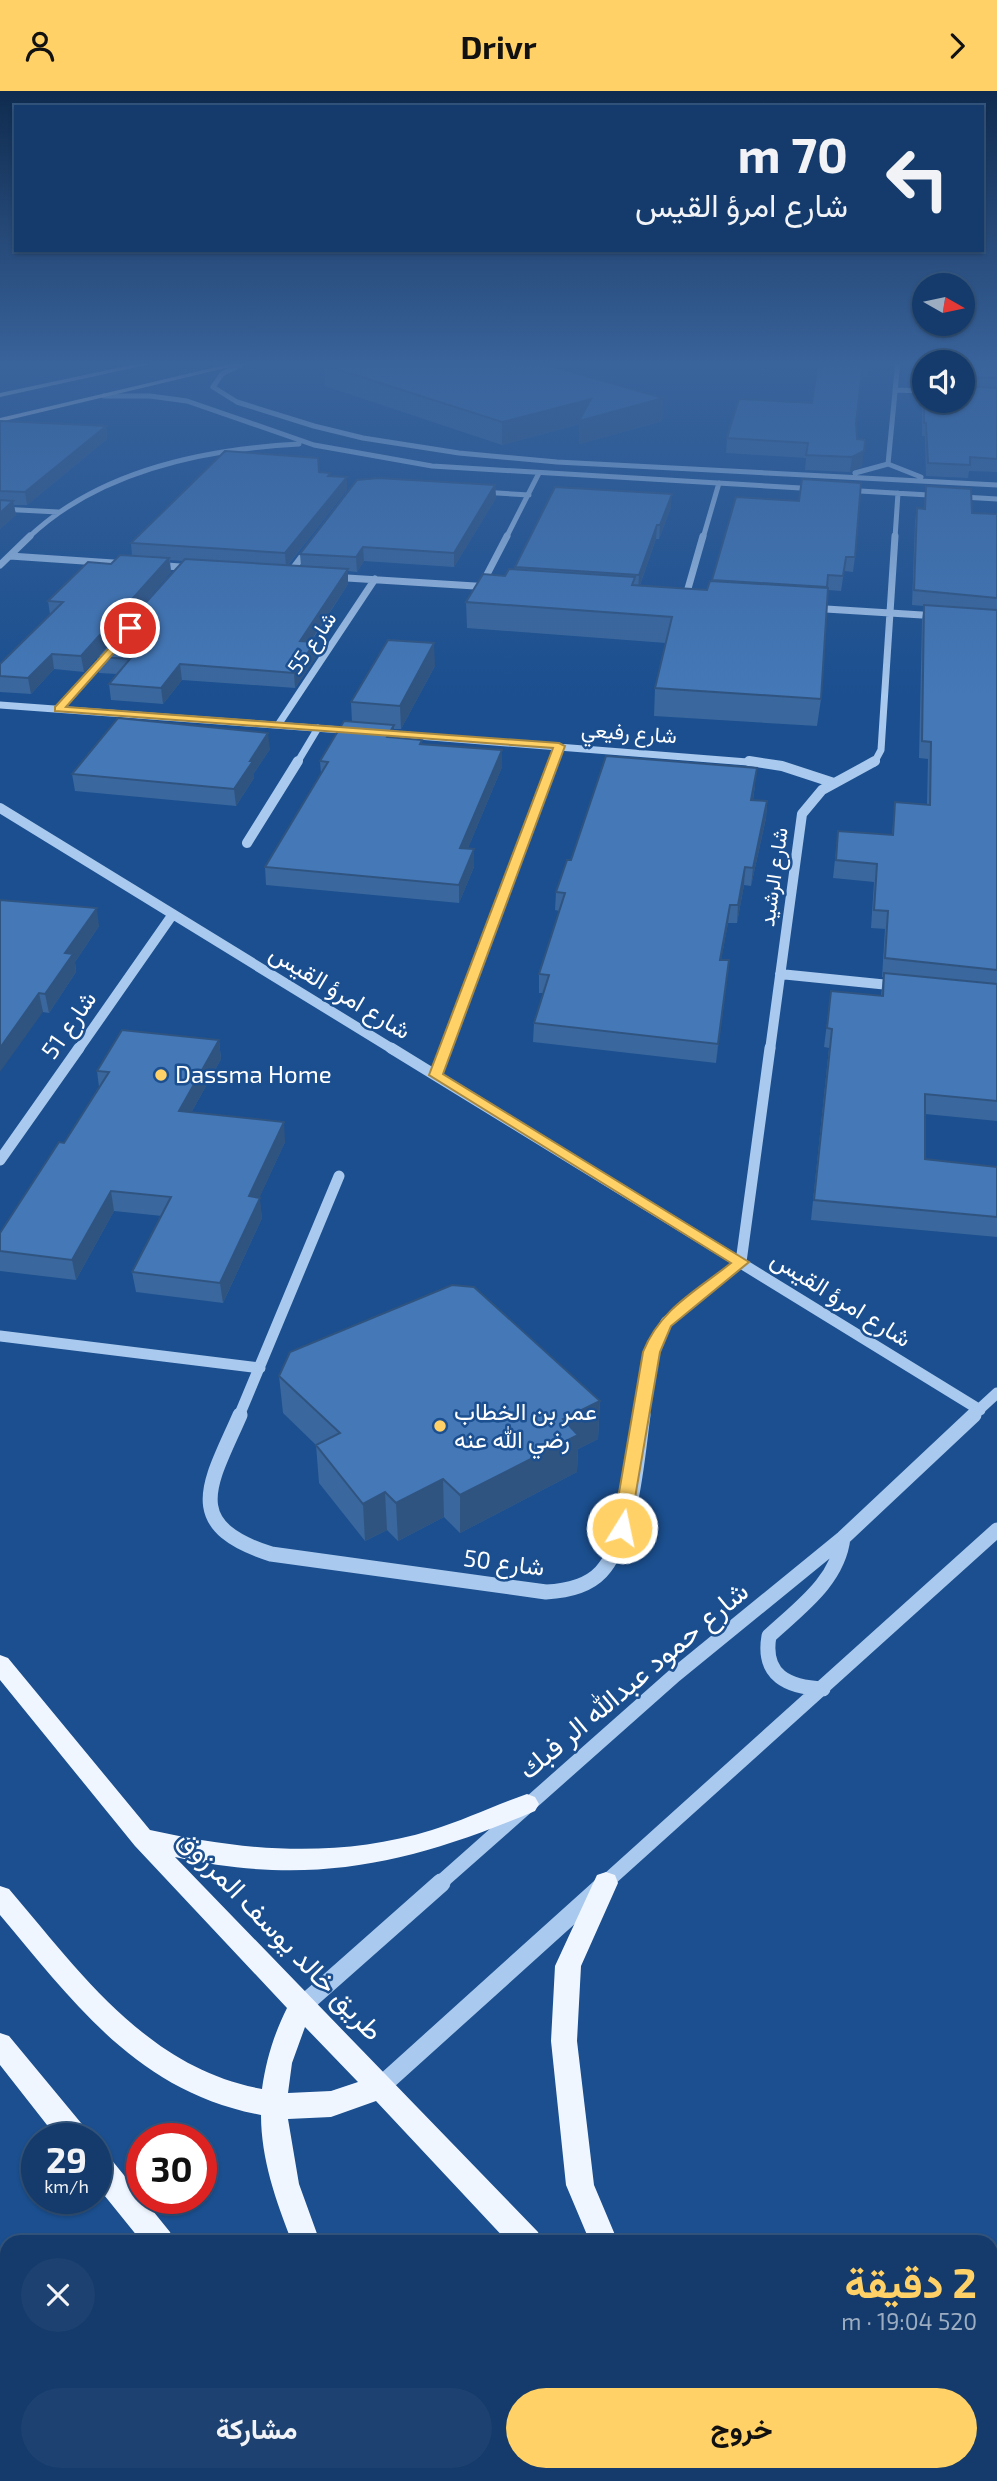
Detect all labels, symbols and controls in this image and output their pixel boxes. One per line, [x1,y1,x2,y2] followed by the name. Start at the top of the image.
[21,27,59,65] icon: person
[460,27,537,65] text: Drivr
[938,27,976,65] icon: forward
[737,124,848,183] text: 70 m
[872,133,963,224] icon: left
[635,185,848,223] text: شارع امرؤ القيس
[912,273,975,336] north arrow
[912,273,975,413] map controls
[912,350,975,413] button: sound
[100,598,160,658] pin
[281,606,343,680] street label: شارع 55
[111,609,149,647] icon: arrive
[580,716,678,753] street label: شارع رفيعي
[753,826,795,928] street label: شارع الرشيد
[263,937,417,1047] street label: شارع امرؤ القيس
[34,985,104,1065] street label: شارع 51
[175,1059,332,1088] place label: Dassma Home
[153,1067,169,1083] marker: Dassma Home
[765,1243,917,1355] street label: شارع امرؤ القيس
[454,1396,597,1459] place label: عمر بن الخطاب رضي الله عنه
[432,1418,448,1434] marker: عمر بن الخطاب رضي الله عنه
[585,1491,659,1565] position arrow
[462,1542,546,1584] street label: شارع 50
[510,1573,756,1788] street label: شارع حمود عبدالله الر فبك
[171,1822,391,2048] street label: طريق خالد يوسف المرزوق
[126,2123,217,2214] speed limit sign: 30
[46,2138,87,2180] text: 29
[44,2175,89,2197] text: km/h
[844,2256,977,2306] text: 2 دقيقة
[21,2258,95,2332] button: close
[841,2307,977,2335] text: 520 m · 19:04
[21,2388,492,2468] button: مشاركة
[506,2388,977,2468] button: خروج

